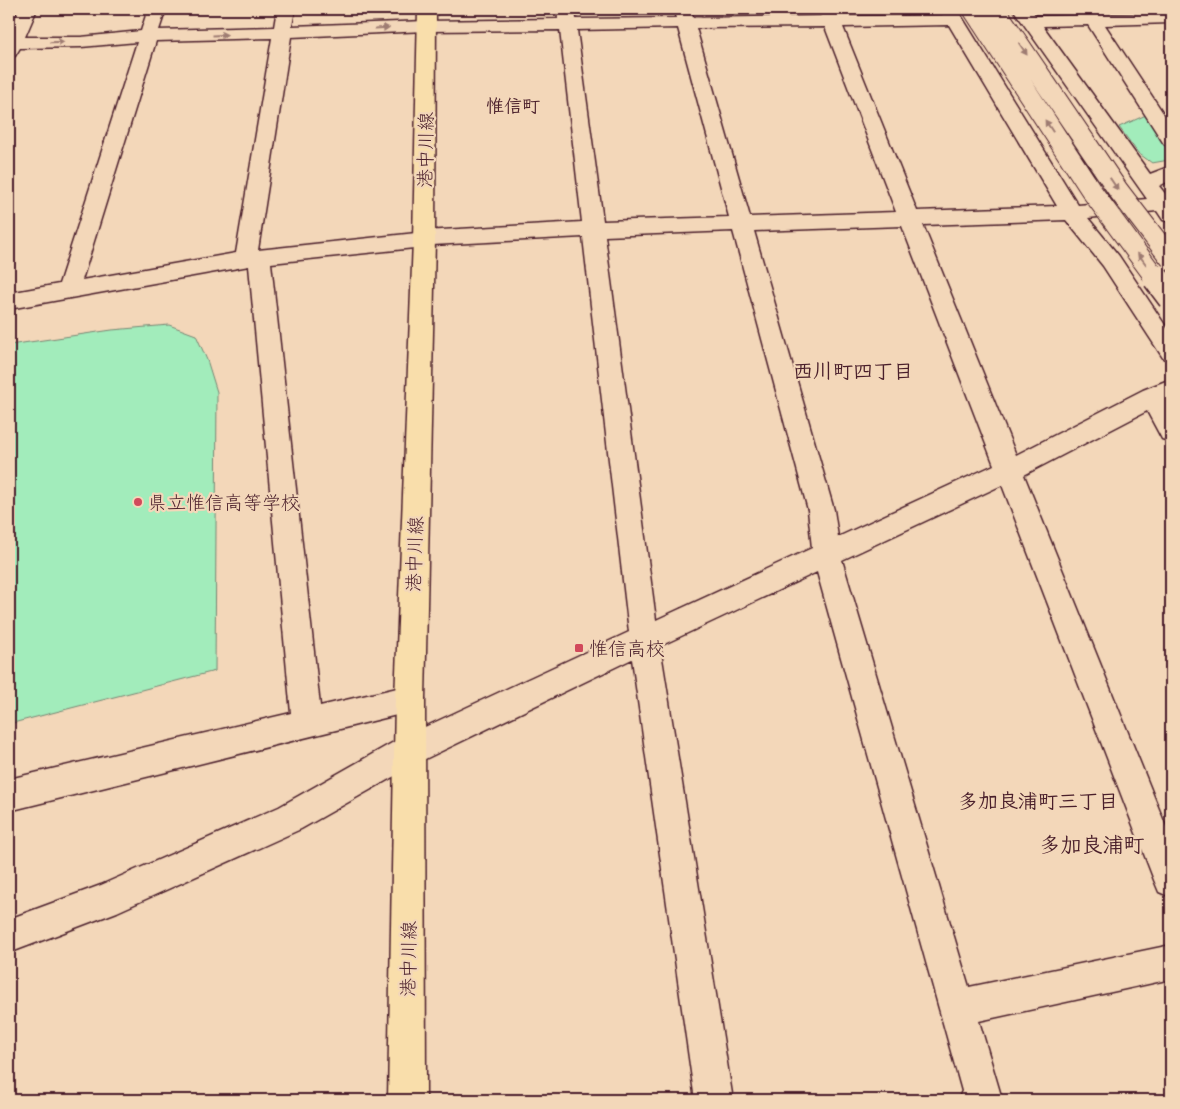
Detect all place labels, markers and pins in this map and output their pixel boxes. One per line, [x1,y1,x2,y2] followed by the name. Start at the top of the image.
[148,493,300,517] place label: 県立惟信高等学校
[132,496,144,508] marker: 県立惟信高等学校
[589,639,665,663] place label: 惟信高校
[573,642,585,654] marker: 惟信高校

